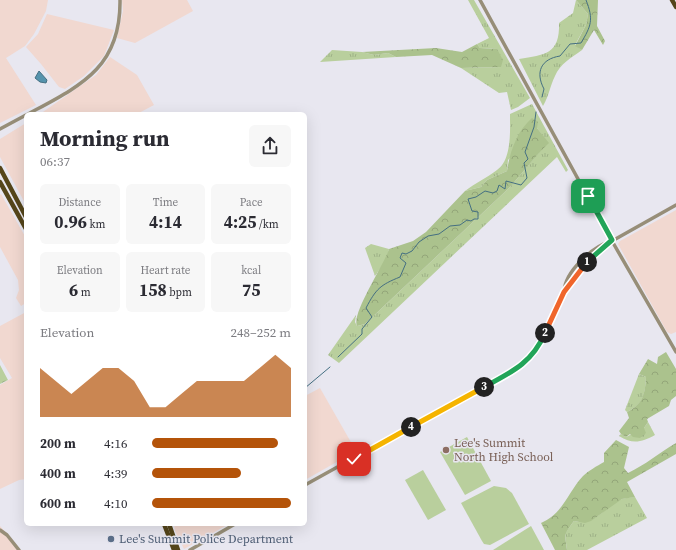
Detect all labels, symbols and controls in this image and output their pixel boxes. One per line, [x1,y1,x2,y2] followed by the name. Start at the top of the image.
[40,123,170,153] text: Morning run
[249,125,291,167] button: share
[40,153,70,170] text: 06:37
[571,179,605,213] pin
[577,185,599,207] icon: arrive
[59,195,101,210] text: Distance
[153,195,178,210] text: Time
[240,195,263,210] text: Pace
[54,210,87,234] text: 0.96
[149,210,182,234] text: 4:14
[224,210,256,234] text: 4:25
[87,217,105,232] text: km
[256,217,279,232] text: /km
[577,252,597,272] pin: 1
[584,254,590,269] text: 1
[57,263,103,278] text: Elevation
[141,263,190,278] text: Heart rate
[241,263,261,278] text: kcal
[69,278,78,302] text: 6
[139,278,167,302] text: 158
[242,278,260,302] text: 75
[78,285,91,300] text: m
[167,285,192,300] text: bpm
[535,323,555,343] pin: 2
[40,324,94,341] text: Elevation
[231,324,291,341] text: 248–252 m
[542,325,548,340] text: 2
[474,377,494,397] pin: 3
[481,379,487,394] text: 3
[401,417,421,437] pin: 4
[408,419,414,434] text: 4
[40,435,76,452] text: 200 m
[104,435,127,452] text: 4:16
[454,435,554,465] place label: Lee's Summit North High School
[337,442,371,476] pin
[441,445,451,455] marker: Lee's Summit North High School
[343,448,365,470] icon: check
[40,465,76,482] text: 400 m
[104,465,127,482] text: 4:39
[40,495,76,512] text: 600 m
[104,495,127,512] text: 4:10
[119,531,293,547] place label: Lee's Summit Police Department
[106,534,116,544] marker: Lee's Summit Police Department

